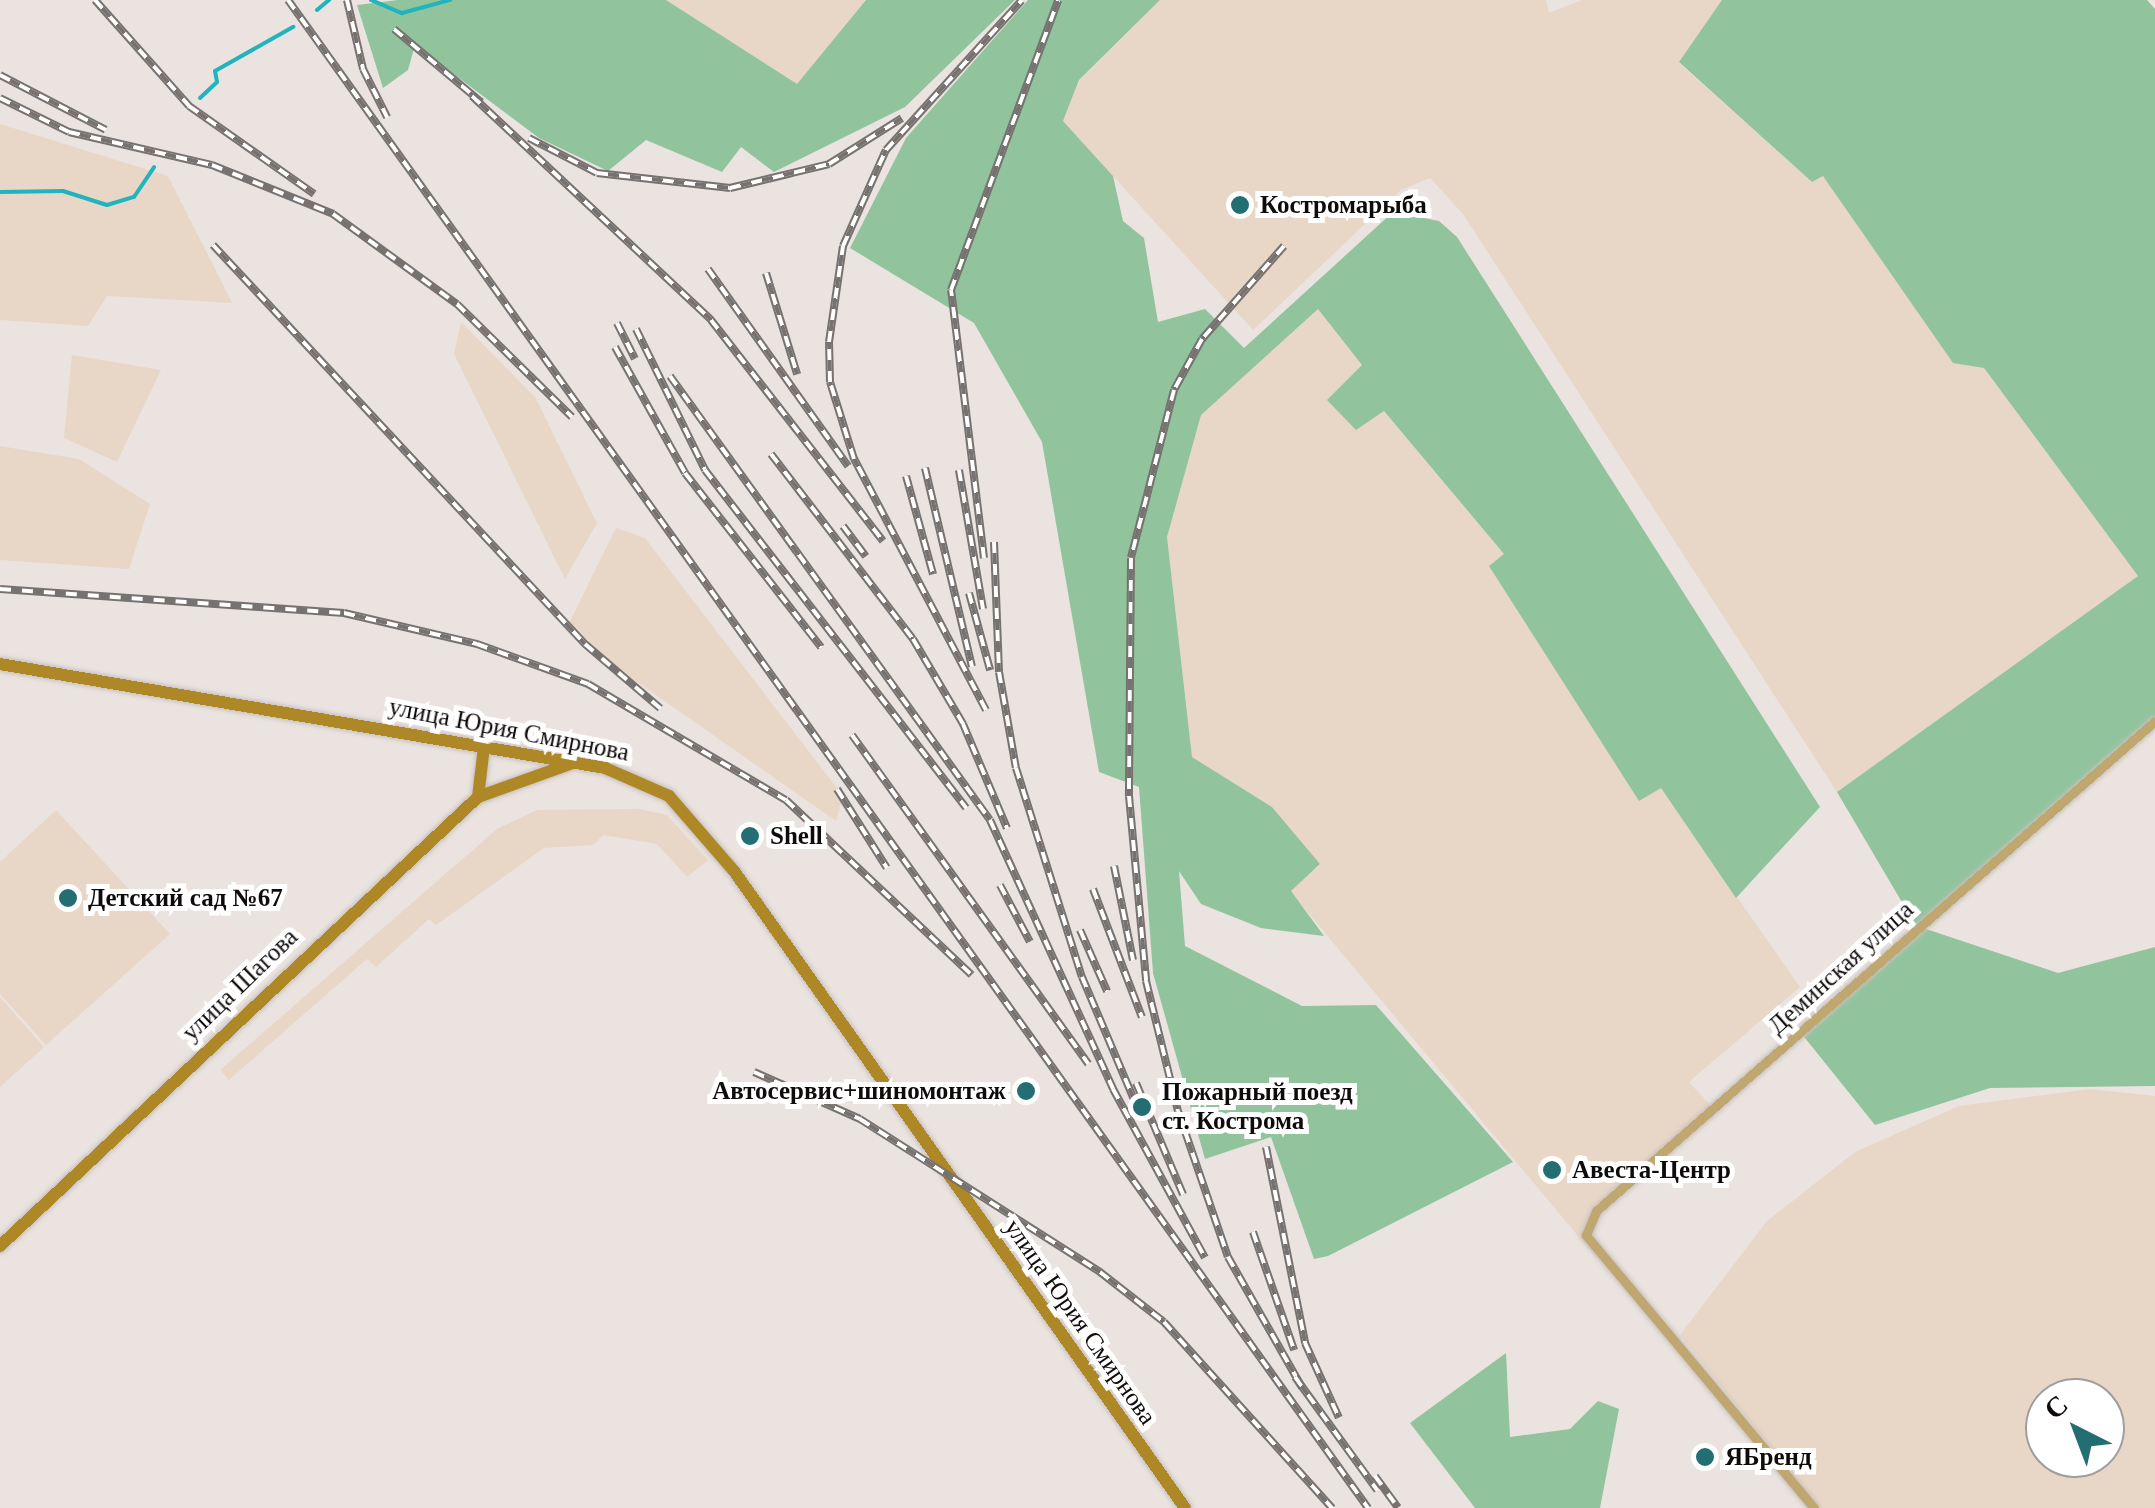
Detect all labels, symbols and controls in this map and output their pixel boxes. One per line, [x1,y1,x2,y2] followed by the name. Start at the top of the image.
[1260,190,1427,220] place label: Костромарыба
[1229,194,1251,216] marker: Костромарыба
[386,692,632,768] street label: улица Юрия Смирнова
[770,821,823,851] place label: Shell
[739,825,761,847] marker: Shell
[88,883,283,913] place label: Детский сад №67
[57,887,79,909] marker: Детский сад №67
[1762,895,1920,1041] street label: Деминская улица
[176,922,304,1048] street label: улица Шагова
[712,1076,1006,1106] place label: Автосервис+шиномонтаж
[1162,1078,1353,1137] place label: Пожарный поезд ст. Кострома
[1015,1080,1037,1102] marker: Автосервис+шиномонтаж
[1131,1096,1153,1118] marker: Пожарный поезд ст. Кострома
[1572,1155,1731,1185] place label: Авеста-Центр
[1541,1159,1563,1181] marker: Авеста-Центр
[998,1213,1162,1431] street label: улица Юрия Смирнова
[2025,1378,2125,1478] north arrow
[2038,1389,2074,1425] text: С
[1725,1442,1812,1472] place label: ЯБренд
[1694,1446,1716,1468] marker: ЯБренд

